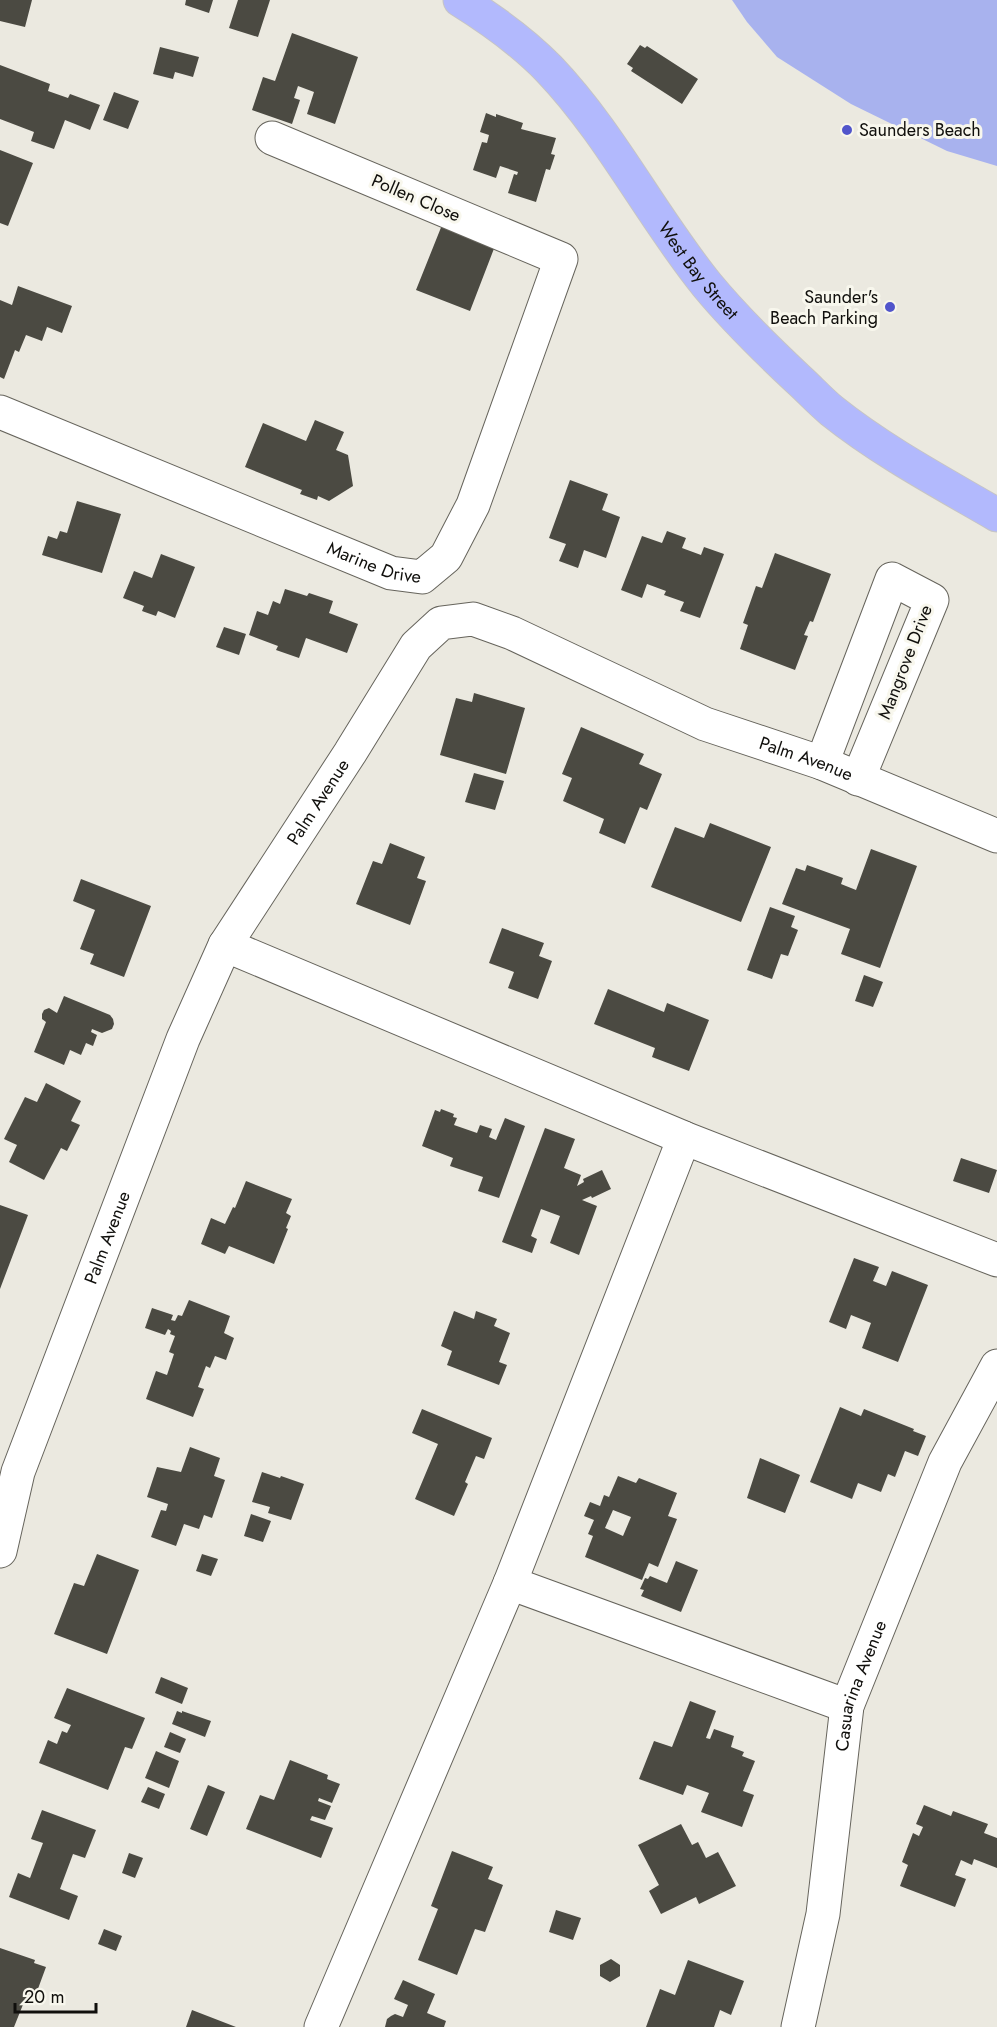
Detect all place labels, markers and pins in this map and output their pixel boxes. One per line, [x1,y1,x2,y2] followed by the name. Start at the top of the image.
[859,117,981,143] place label: Saunders Beach
[840,123,854,137] marker: Saunders Beach
[770,284,878,331] place label: Saunder's Beach Parking
[883,300,897,314] marker: Saunder's Beach Parking

